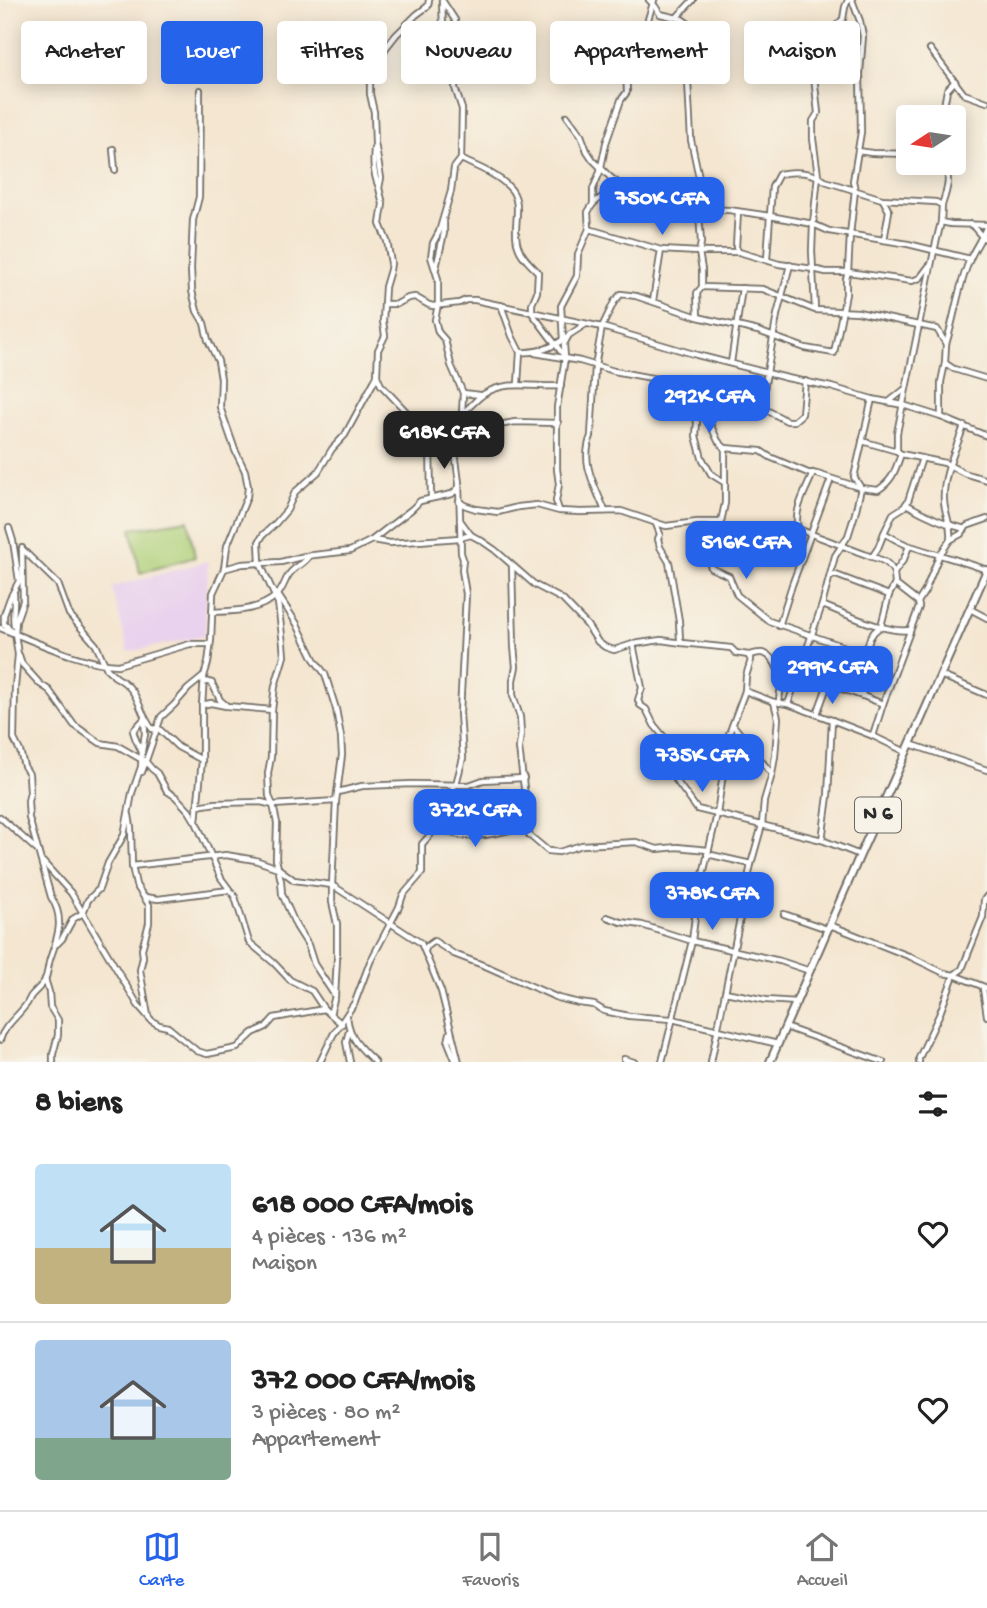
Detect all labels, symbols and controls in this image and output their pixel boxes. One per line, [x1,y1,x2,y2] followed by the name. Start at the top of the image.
[21,21,147,84] chip: Acheter
[161,21,263,84] chip: Louer
[277,21,387,84] chip: Filtres
[401,21,536,84] chip: Nouveau
[550,21,730,84] chip: Appartement
[744,21,860,84] chip: Maison
[896,105,966,175] north arrow
[896,105,966,175] map controls
[590,177,734,237] pin: 750K CFA
[615,186,709,213] text: 750K CFA
[637,376,781,435] pin: 292K CFA
[664,384,754,411] text: 292K CFA
[372,412,516,471] pin: 618K CFA
[399,420,489,447] text: 618K CFA
[674,522,818,581] pin: 516K CFA
[702,530,790,557] text: 516K CFA
[760,646,904,706] pin: 299K CFA
[787,655,877,682] text: 299K CFA
[630,734,774,794] pin: 735K CFA
[656,743,748,770] text: 735K CFA
[403,790,547,849] pin: 372K CFA
[429,798,521,825] text: 372K CFA
[855,798,901,832] road number: N 6
[640,872,784,932] pin: 378K CFA
[666,881,758,908] text: 378K CFA
[914,1085,952,1123] icon: filters
[35,1087,122,1122] text: 8 biens
[252,1189,472,1224] text: 618 000 CFA/mois
[91,1192,175,1276] icon: home
[914,1215,952,1253] icon: heart
[252,1224,407,1251] text: 4 pièces · 136 m²
[252,1251,317,1278] text: Maison
[252,1365,474,1400] text: 372 000 CFA/mois
[91,1368,175,1452] icon: home
[914,1391,952,1429] icon: heart
[252,1400,400,1427] text: 3 pièces · 80 m²
[252,1427,379,1454] text: Appartement
[139,1528,184,1593] tab: Carte
[462,1528,519,1593] tab: Favoris
[797,1528,848,1593] tab: Accueil

